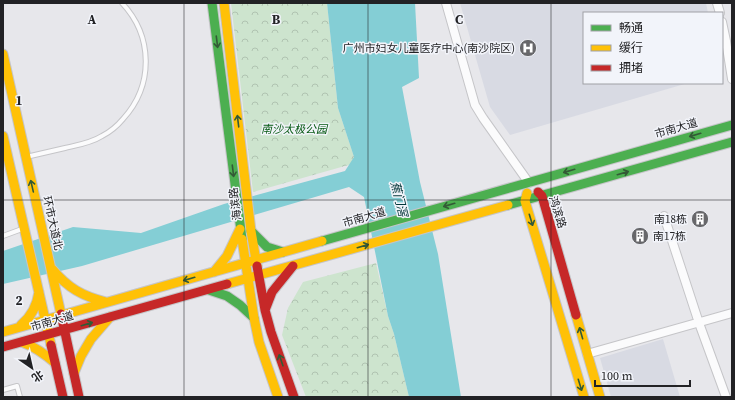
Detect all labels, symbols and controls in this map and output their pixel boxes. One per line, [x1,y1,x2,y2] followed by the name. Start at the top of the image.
[88,11,97,28] text: A
[272,11,281,28] text: B
[455,11,463,28] text: C
[583,12,723,84] legend
[619,20,643,36] text: 畅通
[213,35,221,48] one-way arrow
[518,38,538,58] hospital icon: 广州市妇女儿童医疗中心(南沙院区)
[619,40,643,56] text: 缓行
[343,41,515,56] place label: 广州市妇女儿童医疗中心(南沙院区)
[619,60,643,76] text: 拥堵
[15,92,23,109] text: 1
[234,115,242,128] one-way arrow
[653,115,699,142] street label: 市南大道
[261,122,329,137] park label: 南沙太极公园
[688,132,701,139] one-way arrow
[229,164,237,177] one-way arrow
[563,168,576,175] one-way arrow
[616,169,629,176] one-way arrow
[28,180,36,193] one-way arrow
[387,180,412,220] water label: 蕉门滘
[226,187,245,221] street label: 海滨路
[546,194,570,230] street label: 鸿滨路
[39,195,66,252] street label: 环市大道北
[443,202,456,209] one-way arrow
[341,204,387,231] street label: 市南大道
[690,209,710,229] building icon: 南18栋
[654,212,687,227] place label: 南18栋
[528,214,535,227] one-way arrow
[630,226,650,246] building icon: 南17栋
[653,229,686,244] place label: 南17栋
[356,242,369,250] one-way arrow
[183,276,196,283] one-way arrow
[15,292,23,309] text: 2
[29,308,75,335] street label: 市南大道
[80,320,93,327] one-way arrow
[577,326,584,339] one-way arrow
[12,348,52,388] north arrow
[277,354,284,367] one-way arrow
[595,362,690,388] scale bar
[29,367,46,385] text: 北
[601,368,633,384] text: 100 m
[577,379,585,392] one-way arrow

